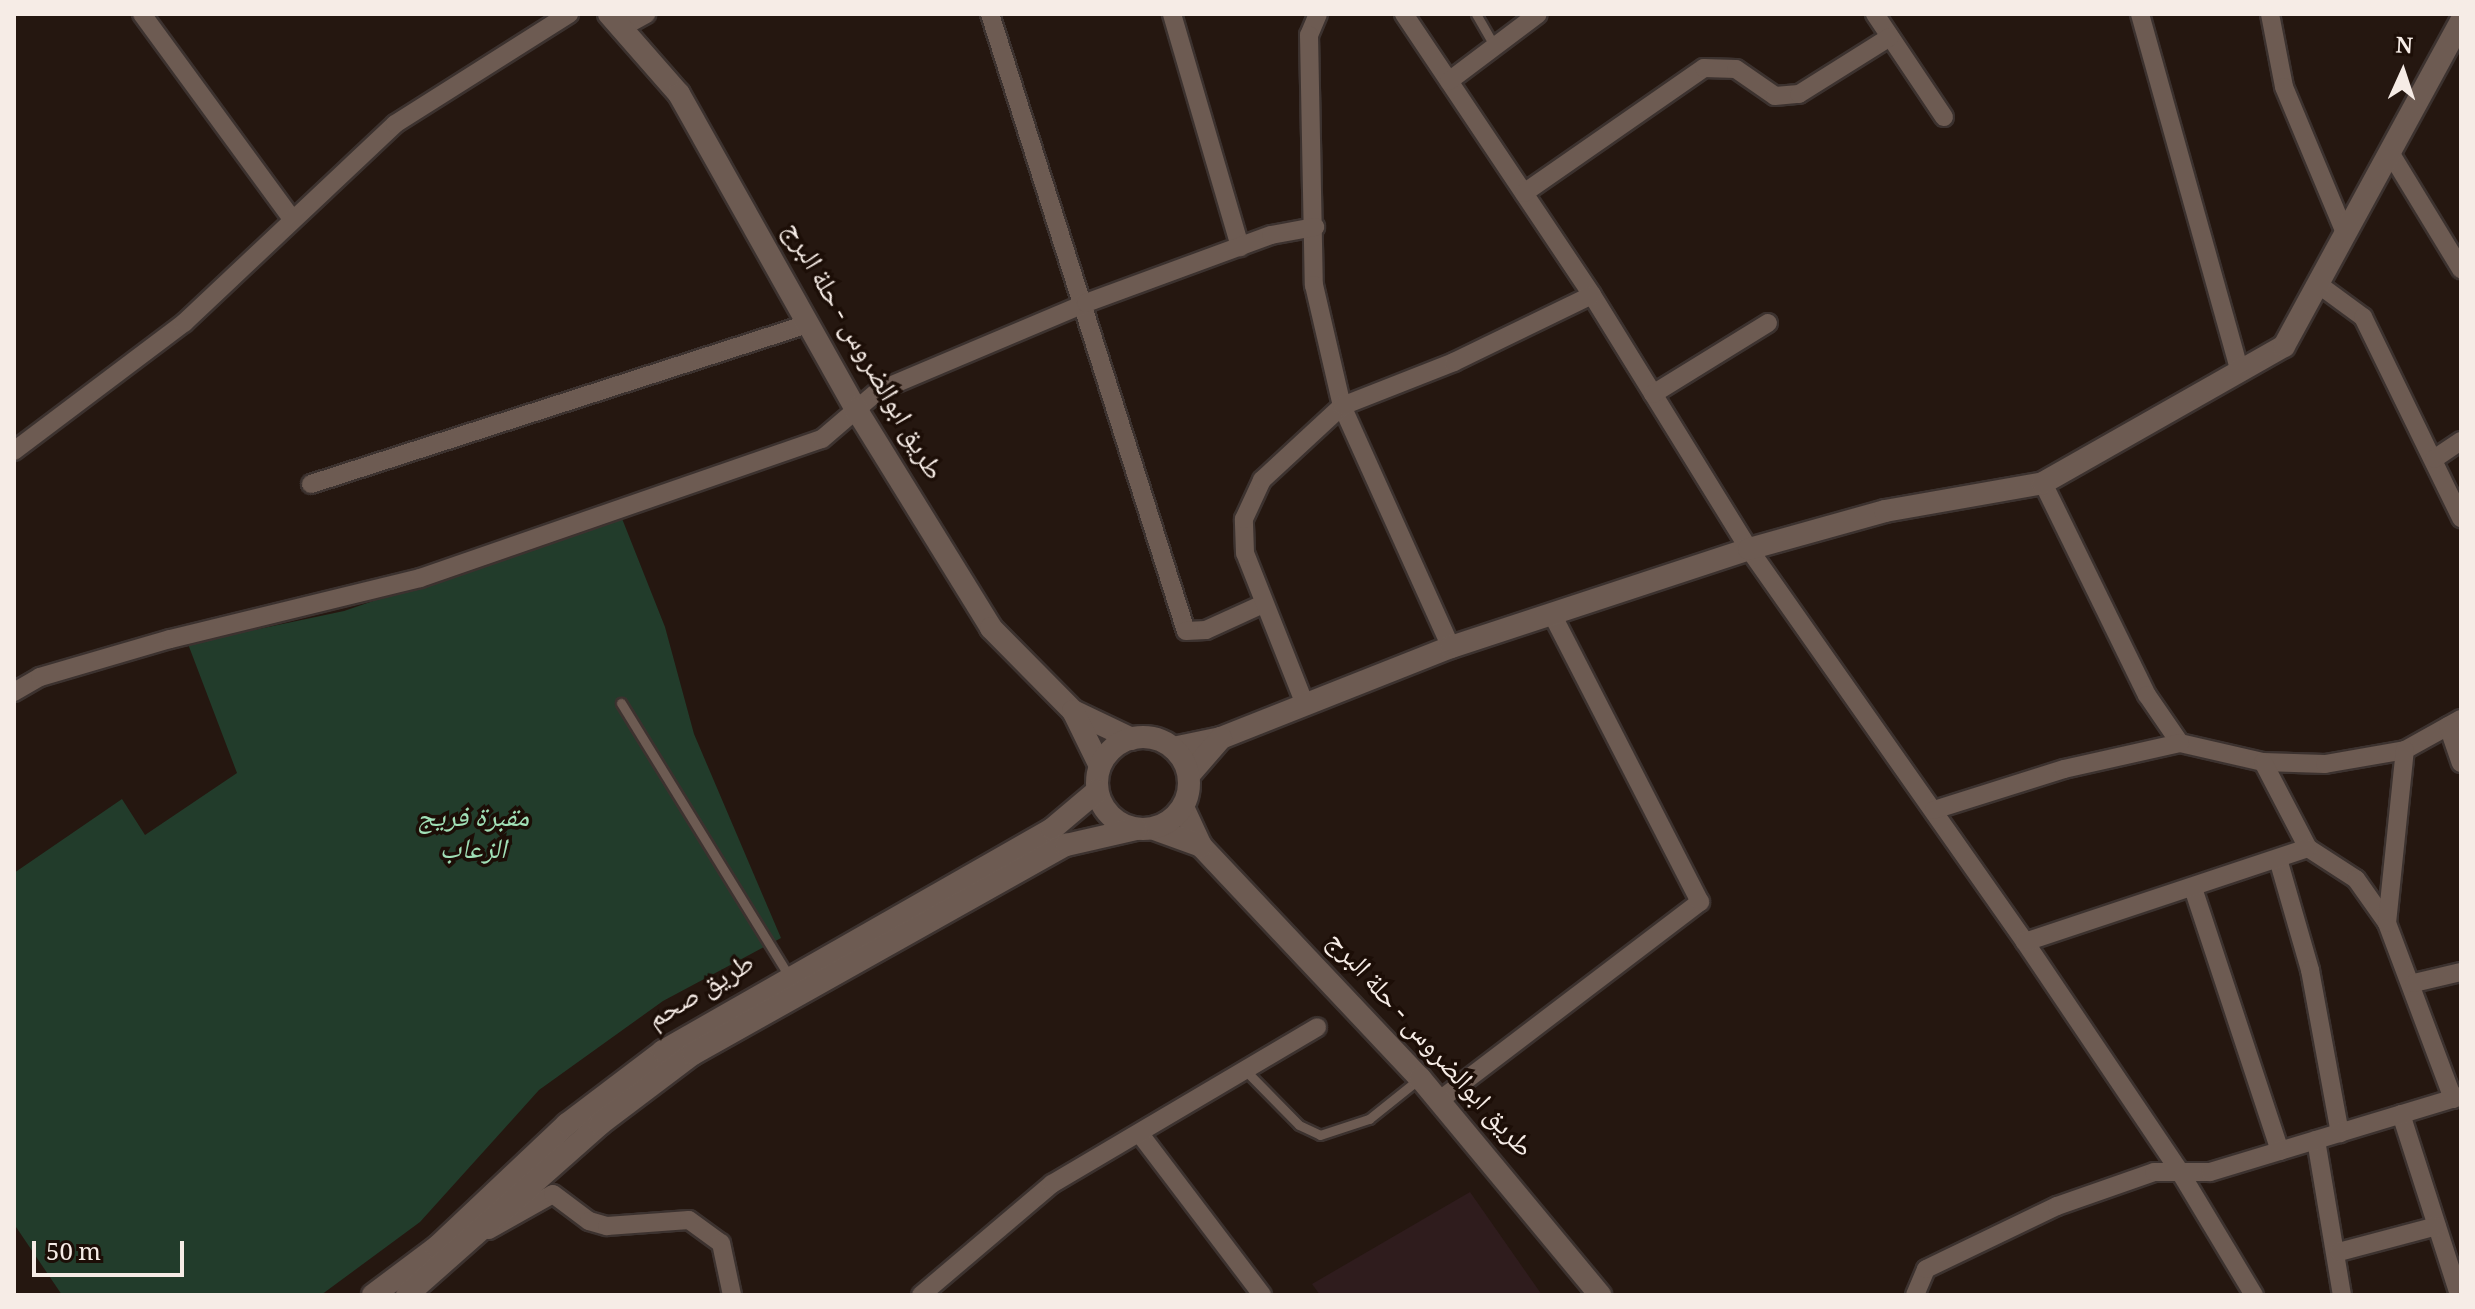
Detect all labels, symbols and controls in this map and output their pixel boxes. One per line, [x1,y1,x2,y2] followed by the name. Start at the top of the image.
[2395,29,2414,67] text: N
[2363,32,2443,112] north arrow
[773,217,949,487] street label: طريق ابوالضروس - حلة البرج
[417,803,529,869] park label: مقبرة فريج الزعاب
[1318,926,1538,1166] street label: طريق ابوالضروس - حلة البرج
[642,948,762,1038] street label: طريق صحم
[36,1225,188,1275] scale bar
[46,1234,101,1275] text: 50 m

